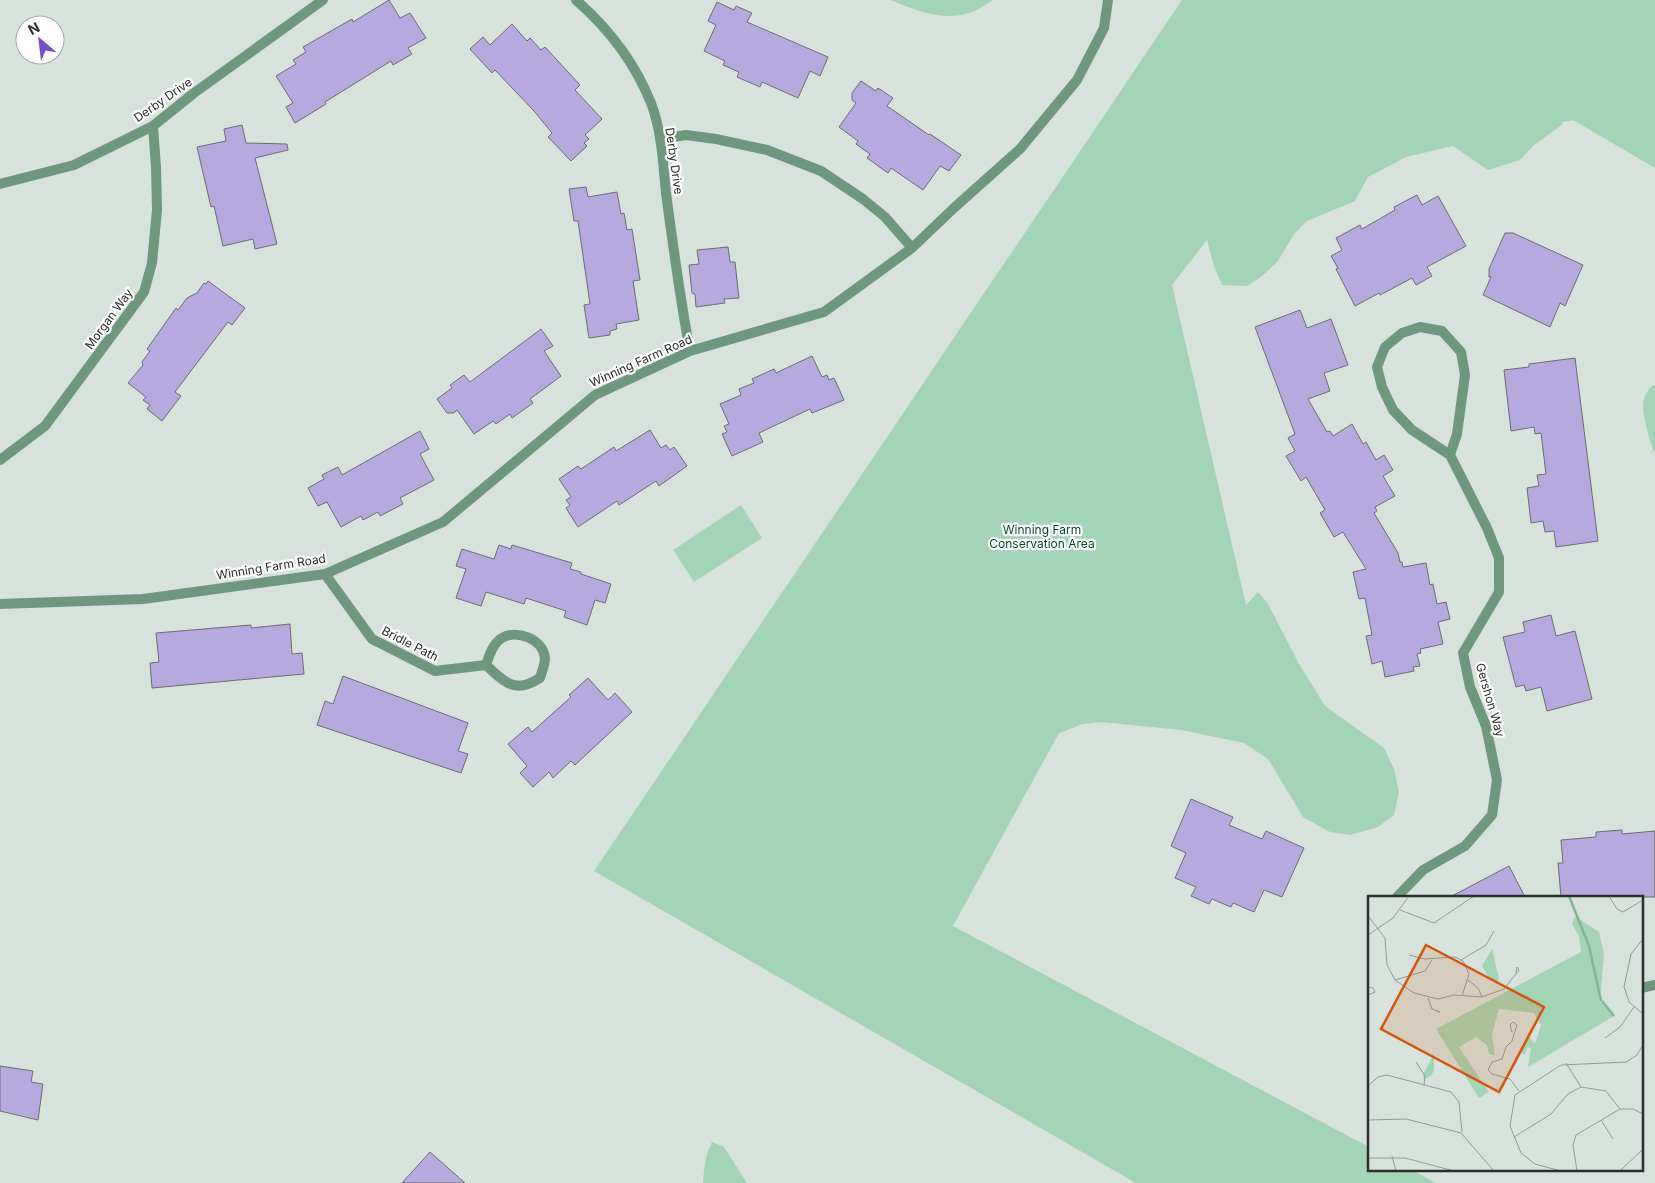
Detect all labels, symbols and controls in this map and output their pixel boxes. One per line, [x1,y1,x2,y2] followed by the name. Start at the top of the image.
[15,15,65,65] north arrow
[25,18,42,38] text: N
[131,74,195,125] street label: Derby Drive
[662,127,687,195] street label: Derby Drive
[82,285,136,352] street label: Morgan Way
[587,331,694,390] street label: Winning Farm Road
[989,522,1095,551] park label: Winning Farm Conservation Area
[215,550,327,583] street label: Winning Farm Road
[379,623,441,664] street label: Bridle Path
[1473,661,1508,739] street label: Gershon Way
[1368,896,1642,1170] inset map

